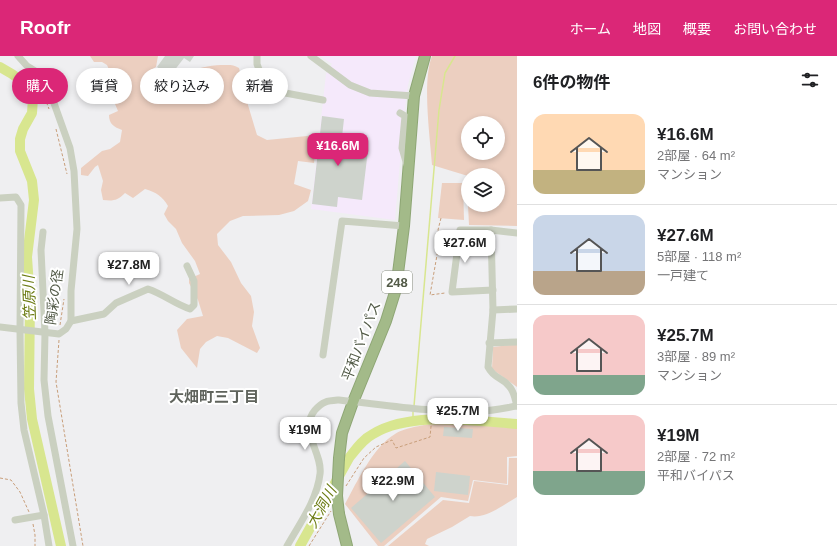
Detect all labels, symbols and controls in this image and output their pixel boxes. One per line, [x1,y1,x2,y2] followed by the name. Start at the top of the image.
[20,17,71,38] text: Roofr
[569,21,611,37] text: ホーム
[633,21,661,37] text: 地図
[683,21,711,37] text: 概要
[733,21,817,37] text: お問い合わせ
[12,68,68,104] chip: 購入
[76,68,132,104] chip: 賃貸
[140,68,224,104] chip: 絞り込み
[232,68,288,104] chip: 新着
[799,69,821,91] icon: filters
[533,73,610,92] text: 6件の物件
[461,116,505,212] map controls
[461,116,505,160] button: locate
[657,125,714,144] text: ¥16.6M
[565,130,613,178] icon: home
[305,133,371,167] pin: ¥16.6M
[316,138,360,153] text: ¥16.6M
[657,148,735,163] text: 2部屋 · 64 m²
[657,167,722,182] text: マンション
[461,168,505,212] button: layers
[657,226,714,245] text: ¥27.6M
[432,230,498,264] pin: ¥27.6M
[565,231,613,279] icon: home
[443,235,487,250] text: ¥27.6M
[657,249,741,264] text: 5部屋 · 118 m²
[96,252,162,286] pin: ¥27.8M
[107,257,151,272] text: ¥27.8M
[42,268,66,326] street label: 陶彩の径
[657,268,709,283] text: 一戸建て
[382,271,412,293] road number: 248
[20,273,38,321] water label: 笠原川
[339,299,383,383] street label: 平和バイパス
[657,326,714,345] text: ¥25.7M
[565,331,613,379] icon: home
[657,349,735,364] text: 3部屋 · 89 m²
[657,368,722,383] text: マンション
[169,388,259,405] district label: 大畑町三丁目
[425,398,491,432] pin: ¥25.7M
[436,403,480,418] text: ¥25.7M
[281,417,329,451] pin: ¥19M
[289,422,321,437] text: ¥19M
[657,426,700,445] text: ¥19M
[565,431,613,479] icon: home
[657,449,735,464] text: 2部屋 · 72 m²
[360,468,426,502] pin: ¥22.9M
[657,468,735,483] text: 平和バイパス
[371,473,415,488] text: ¥22.9M
[303,481,340,531] water label: 大洞川

